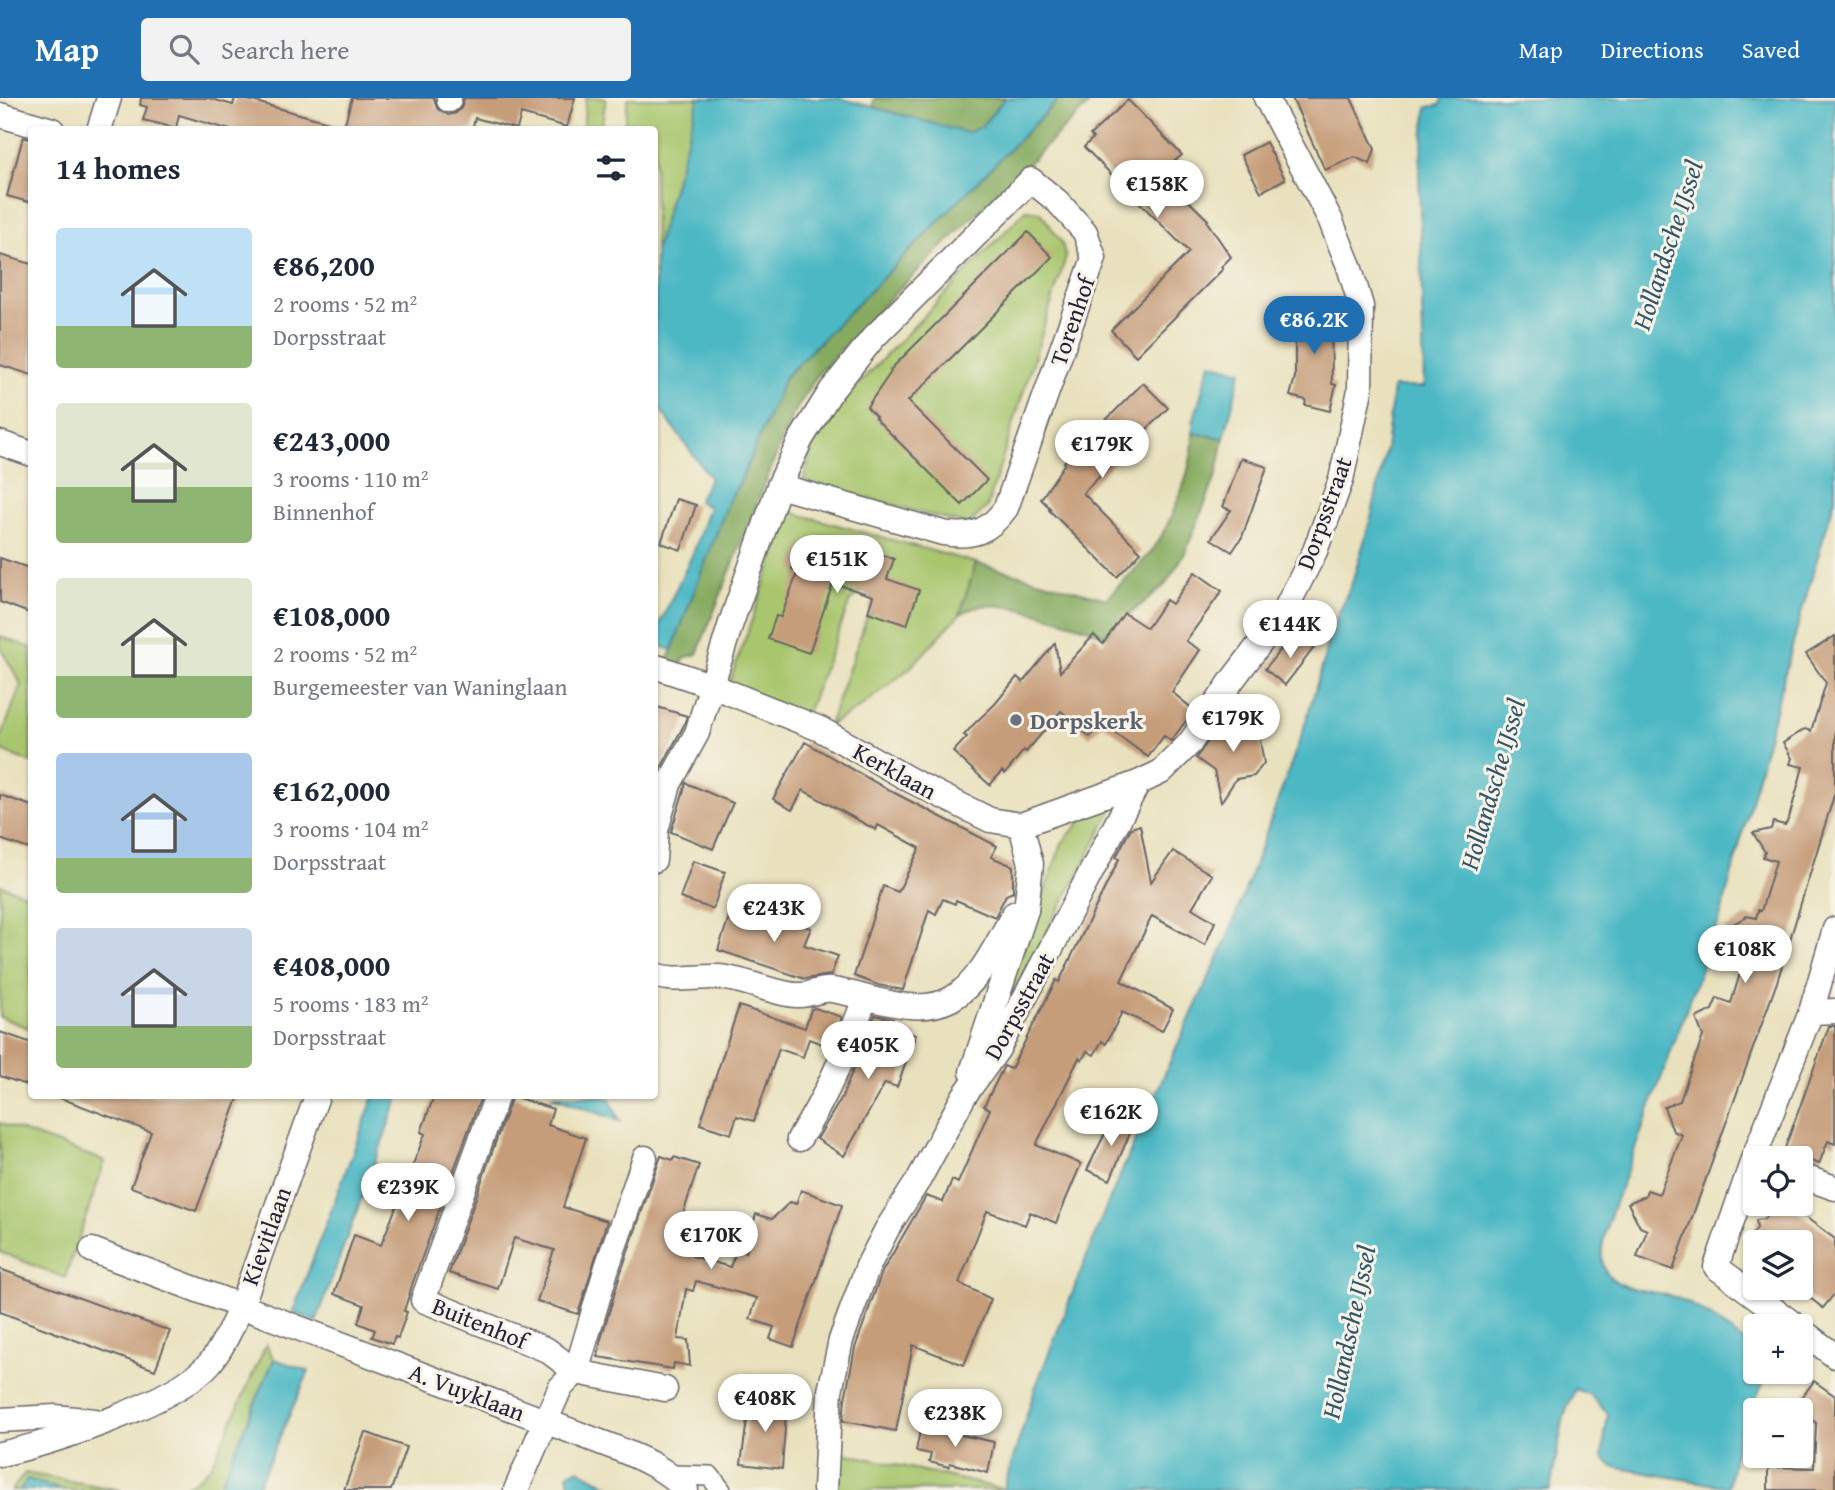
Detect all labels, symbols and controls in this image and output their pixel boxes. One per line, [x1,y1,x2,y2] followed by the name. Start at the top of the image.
[141,18,631,81] search box
[35,25,99,73] text: Map
[165,30,203,68] icon: search
[221,30,349,69] text: Search here
[1519,32,1563,67] text: Map
[1601,32,1704,67] text: Directions
[1742,32,1800,67] text: Saved
[56,146,181,190] text: 14 homes
[592,149,630,187] icon: filters
[1621,155,1713,336] water label: Hollandsche IJssel
[1108,160,1206,220] pin: €158K
[1126,166,1188,199] text: €158K
[273,243,375,287] text: €86,200
[112,256,196,340] icon: home
[1040,269,1104,370] street label: Torenhof
[273,287,417,320] text: 2 rooms · 52 m²
[1257,296,1371,356] pin: €86.2K
[1280,302,1348,335] text: €86.2K
[273,320,386,353] text: Dorpsstraat
[273,418,390,462] text: €243,000
[1053,420,1151,480] pin: €179K
[1071,426,1133,459] text: €179K
[112,431,196,515] icon: home
[1287,451,1361,574] street label: Dorpsstraat
[273,462,428,495] text: 3 rooms · 110 m²
[273,495,374,528] text: Binnenhof
[788,536,886,595] pin: €151K
[806,541,868,574] text: €151K
[273,593,390,637] text: €108,000
[1241,601,1339,660] pin: €144K
[112,606,196,690] icon: home
[1259,606,1321,639] text: €144K
[273,637,417,670] text: 2 rooms · 52 m²
[273,670,567,703] text: Burgemeester van Waninglaan
[1184,694,1282,754] pin: €179K
[1449,694,1535,875] water label: Hollandsche IJssel
[1202,700,1264,733] text: €179K
[1030,703,1143,738] place label: Dorpskerk
[1008,712,1024,728] marker: Dorpskerk
[847,734,943,808] street label: Kerklaan
[273,768,390,812] text: €162,000
[112,781,196,865] icon: home
[273,812,428,845] text: 3 rooms · 104 m²
[273,845,386,878] text: Dorpsstraat
[725,884,823,944] pin: €243K
[743,890,805,923] text: €243K
[1696,926,1794,985] pin: €108K
[1714,931,1776,964] text: €108K
[273,943,390,987] text: €408,000
[975,945,1063,1066] street label: Dorpsstraat
[112,956,196,1040] icon: home
[273,987,428,1020] text: 5 rooms · 183 m²
[273,1020,386,1053] text: Dorpsstraat
[819,1021,917,1081] pin: €405K
[837,1027,899,1060] text: €405K
[1062,1088,1160,1148] pin: €162K
[1080,1094,1142,1127] text: €162K
[1743,1146,1813,1468] map controls
[1743,1146,1813,1216] button: locate
[359,1164,457,1223] pin: €239K
[377,1169,439,1202] text: €239K
[232,1181,300,1290] street label: Kievitlaan
[662,1212,760,1271] pin: €170K
[680,1217,742,1250] text: €170K
[1743,1230,1813,1300] button: layers
[1310,1242,1385,1423] water label: Hollandsche IJssel
[427,1288,535,1359] street label: Buitenhof
[1743,1314,1813,1384] button: +
[404,1354,530,1430] street label: A. Vuyklaan
[716,1374,814,1434] pin: €408K
[734,1380,796,1413] text: €408K
[906,1390,1004,1449] pin: €238K
[924,1395,986,1428] text: €238K
[1743,1398,1813,1468] button: −

